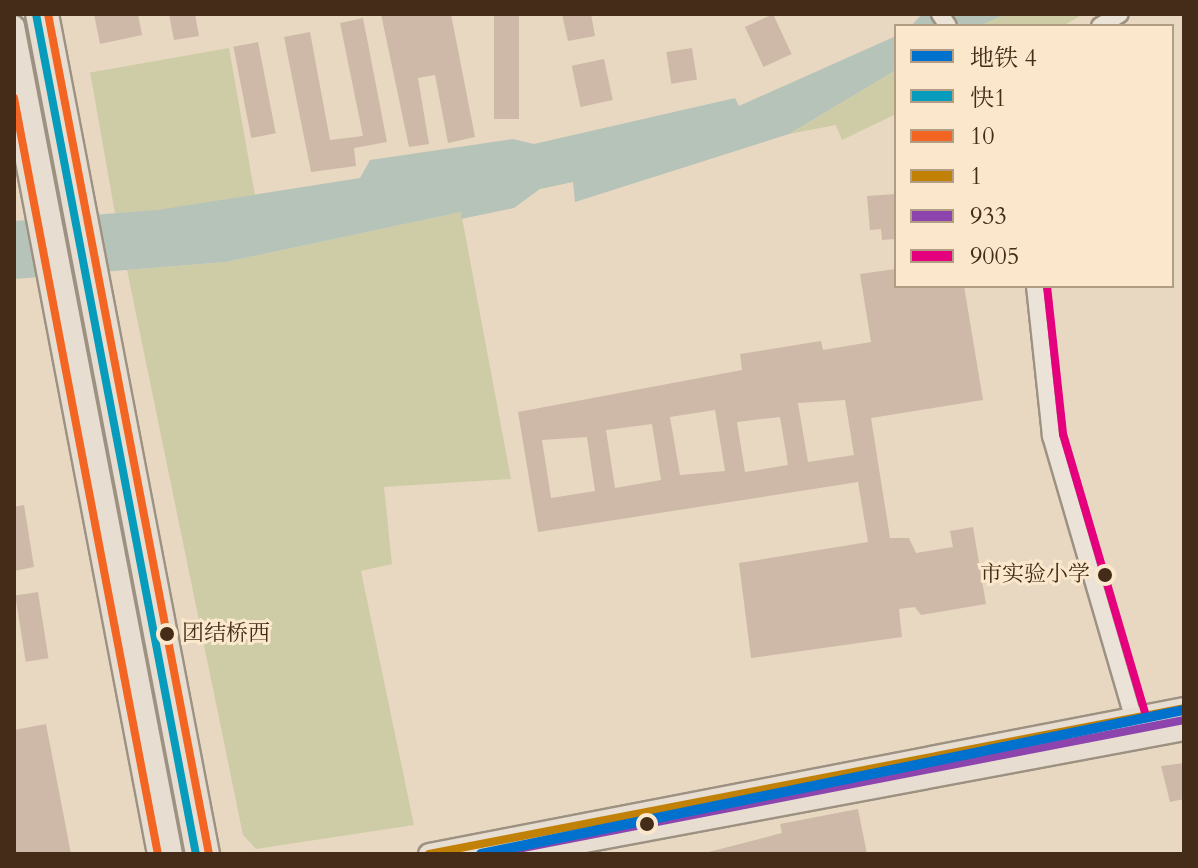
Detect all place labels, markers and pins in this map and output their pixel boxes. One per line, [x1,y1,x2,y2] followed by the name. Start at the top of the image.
[980,562,1090,588] place label: 市实验小学
[1097,567,1113,583] marker: 市实验小学
[182,621,270,647] place label: 团结桥西
[159,626,175,642] marker: 团结桥西
[639,816,655,832] unlabelled marker

